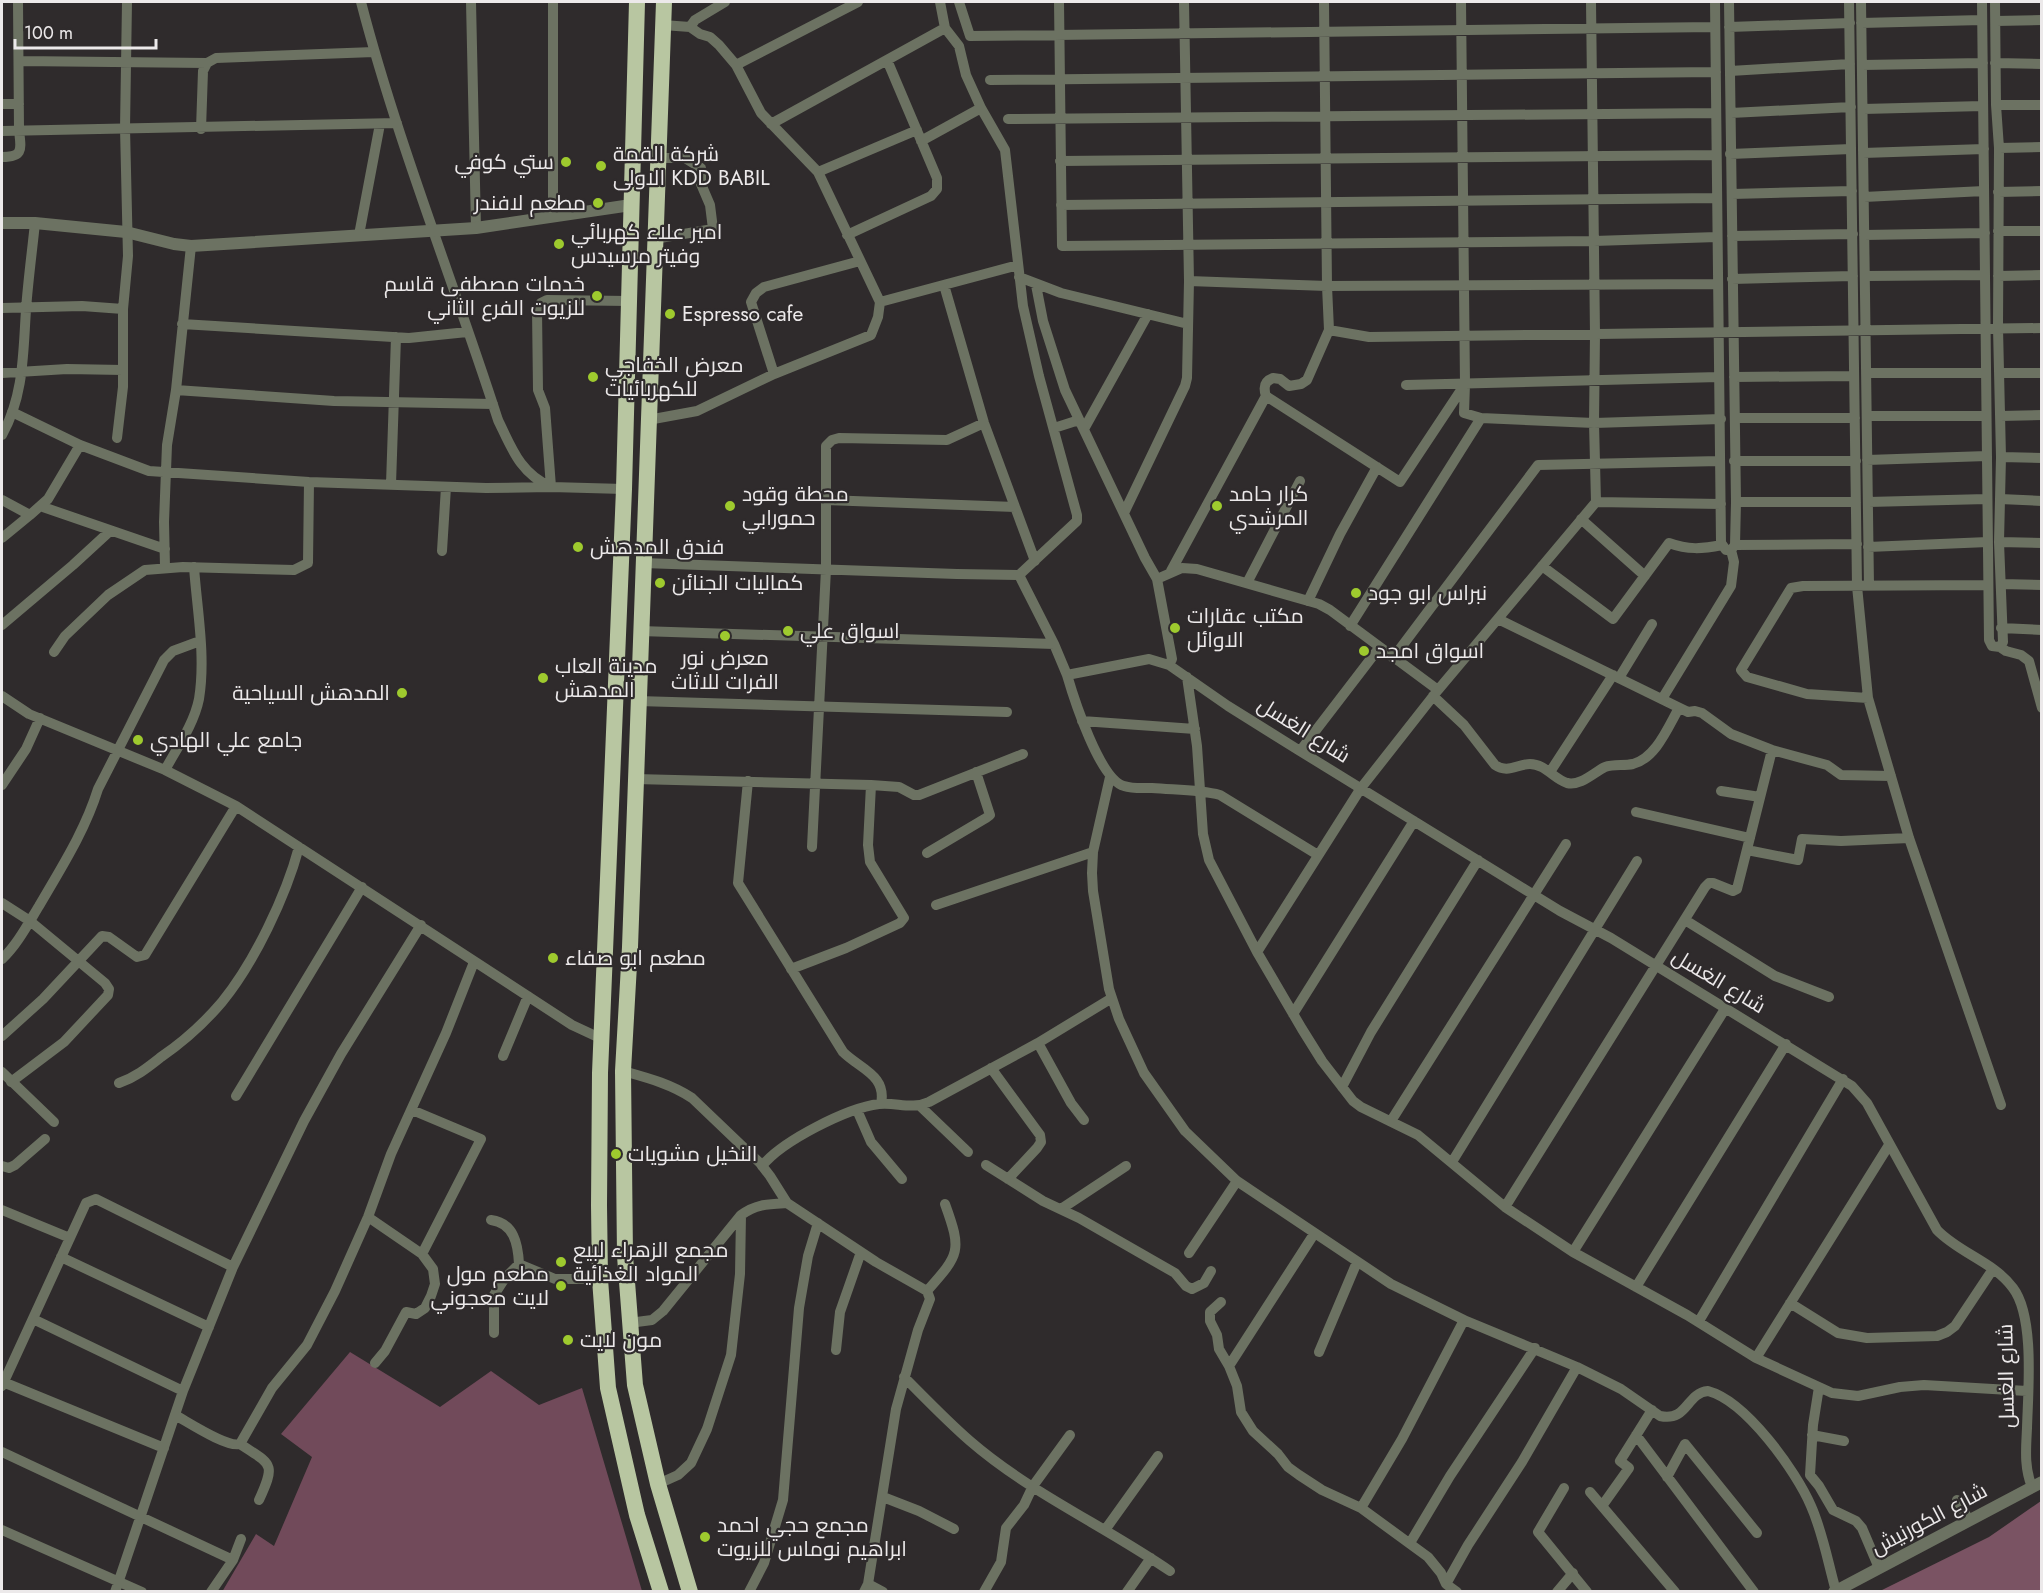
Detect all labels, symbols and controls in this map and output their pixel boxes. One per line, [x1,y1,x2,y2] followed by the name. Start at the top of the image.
[15,12,156,50] scale bar
[24,20,73,46] text: 100 m
[613,139,770,193] place label: شركة القمة الاولى KDD BABIL
[455,147,554,178] place label: ستي كوفي
[559,155,573,169] marker: ستي كوفي
[594,159,608,173] marker: شركة القمة الاولى KDD BABIL
[473,188,586,218] place label: مطعم لافندر
[591,196,605,210] marker: مطعم لافندر
[571,217,722,271] place label: امير علاء كهربائي وفيتر مرسيدس
[552,237,566,251] marker: امير علاء كهربائي وفيتر مرسيدس
[384,269,585,324] place label: خدمات مصطفى قاسم للزيوت الفرع الثاني
[590,289,604,303] marker: خدمات مصطفى قاسم للزيوت الفرع الثاني
[682,299,804,329] place label: Espresso cafe
[663,307,677,321] marker: Espresso cafe
[605,350,743,404] place label: معرض الخفاجي للكهربائيات
[586,370,600,384] marker: معرض الخفاجي للكهربائيات
[742,479,849,534] place label: محطة وقود حمورابي
[1229,479,1308,534] place label: كرار حامد المرشدي
[723,499,737,513] marker: محطة وقود حمورابي
[1210,499,1224,513] marker: كرار حامد المرشدي
[590,532,724,562] place label: فندق المدهش
[571,540,585,554] marker: فندق المدهش
[672,568,803,598] place label: كماليات الجنائن
[653,576,667,590] marker: كماليات الجنائن
[1368,578,1487,608] place label: نبراس ابو جود
[1349,586,1363,600] marker: نبراس ابو جود
[1187,601,1304,655] place label: مكتب عقارات الاوائل
[800,616,900,647] place label: اسواق علي
[1168,621,1182,635] marker: مكتب عقارات الاوائل
[781,624,795,638] marker: اسواق علي
[718,629,732,643] marker: معرض نور الفرات للاثاث
[1376,636,1484,666] place label: اسواق امجد
[671,643,779,697] place label: معرض نور الفرات للاثاث
[1357,644,1371,658] marker: اسواق امجد
[555,651,658,705] place label: مدينة العاب المدهش
[536,671,550,685] marker: مدينة العاب المدهش
[232,678,390,708] place label: المدهش السياحية
[395,686,409,700] marker: المدهش السياحية
[1252,690,1356,770] street label: شارع الغسل
[150,725,302,756] place label: جامع علي الهادي
[131,733,145,747] marker: جامع علي الهادي
[1666,941,1772,1021] street label: شارع الغسل
[565,943,706,973] place label: مطعم ابو صفاء
[546,951,560,965] marker: مطعم ابو صفاء
[628,1139,758,1169] place label: النخيل مشويات
[609,1147,623,1161] marker: النخيل مشويات
[573,1235,728,1289] place label: مجمع الزهراء لبيع المواد الغذائية
[554,1255,568,1269] marker: مجمع الزهراء لبيع المواد الغذائية
[431,1259,549,1314] place label: مطعم مول لايت معجوني
[554,1279,568,1293] marker: مطعم مول لايت معجوني
[1990,1323,2022,1429] street label: شارع الغسل
[580,1325,662,1355] place label: مون لايت
[561,1333,575,1347] marker: مون لايت
[1866,1476,1992,1562] street label: شارع الكورنيش
[717,1510,907,1564] place label: مجمع حجي احمد ابراهيم نوماس للزيوت
[698,1530,712,1544] marker: مجمع حجي احمد ابراهيم نوماس للزيوت

